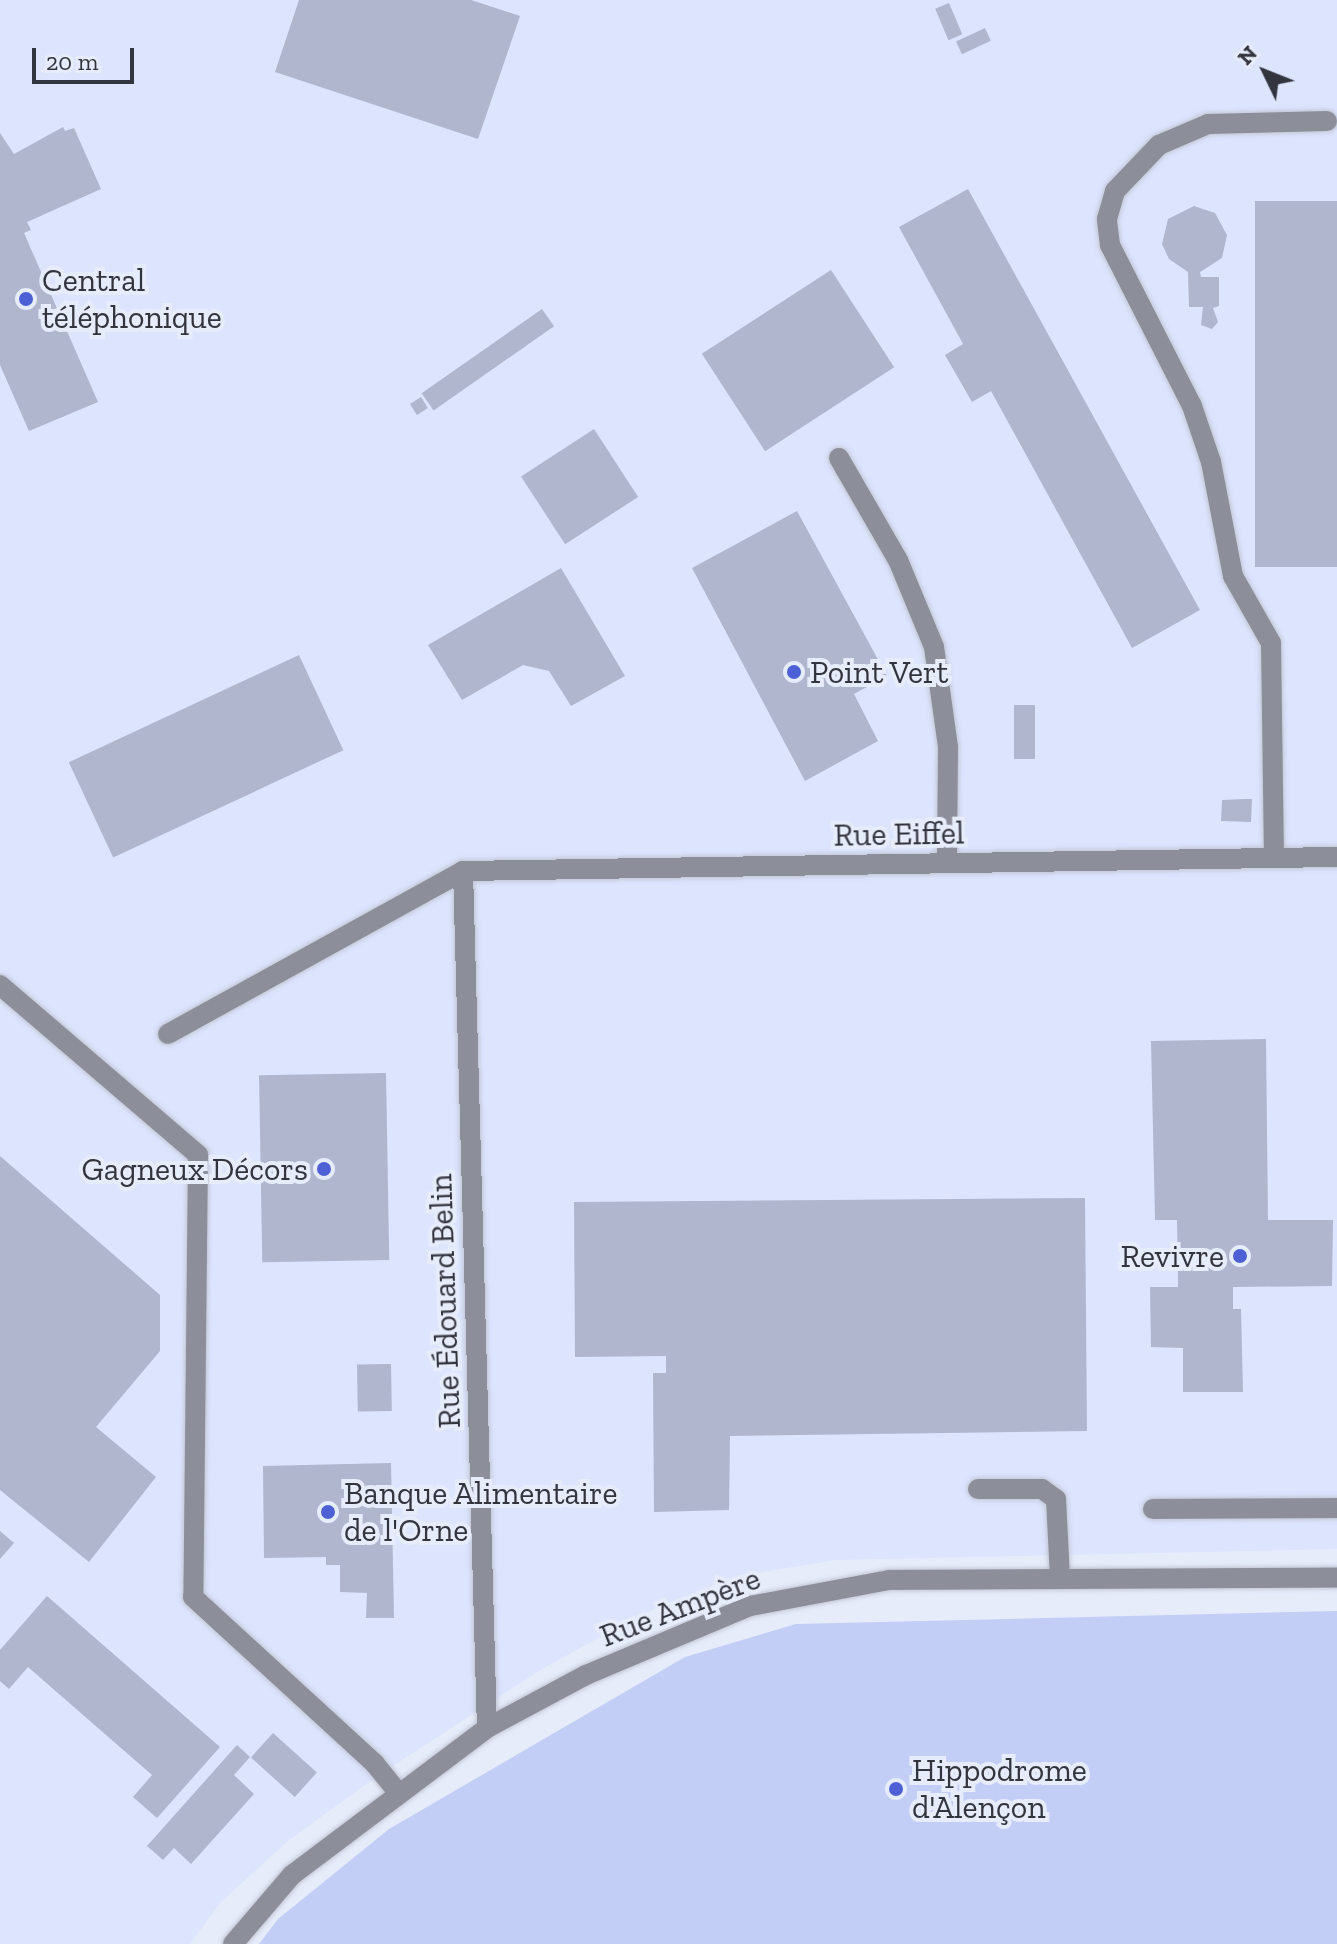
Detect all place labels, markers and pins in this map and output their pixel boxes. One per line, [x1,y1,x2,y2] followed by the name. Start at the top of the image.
[42,262,222,337] place label: Central téléphonique
[17,290,35,308] marker: Central téléphonique
[810,653,949,691] place label: Point Vert
[785,663,803,681] marker: Point Vert
[82,1150,308,1188] place label: Gagneux Décors
[315,1160,333,1178] marker: Gagneux Décors
[1121,1237,1224,1275] place label: Revivre
[1231,1247,1249,1265] marker: Revivre
[344,1475,618,1550] place label: Banque Alimentaire de l'Orne
[319,1503,337,1521] marker: Banque Alimentaire de l'Orne
[912,1752,1087,1827] place label: Hippodrome d'Alençon
[887,1780,905,1798] marker: Hippodrome d'Alençon

